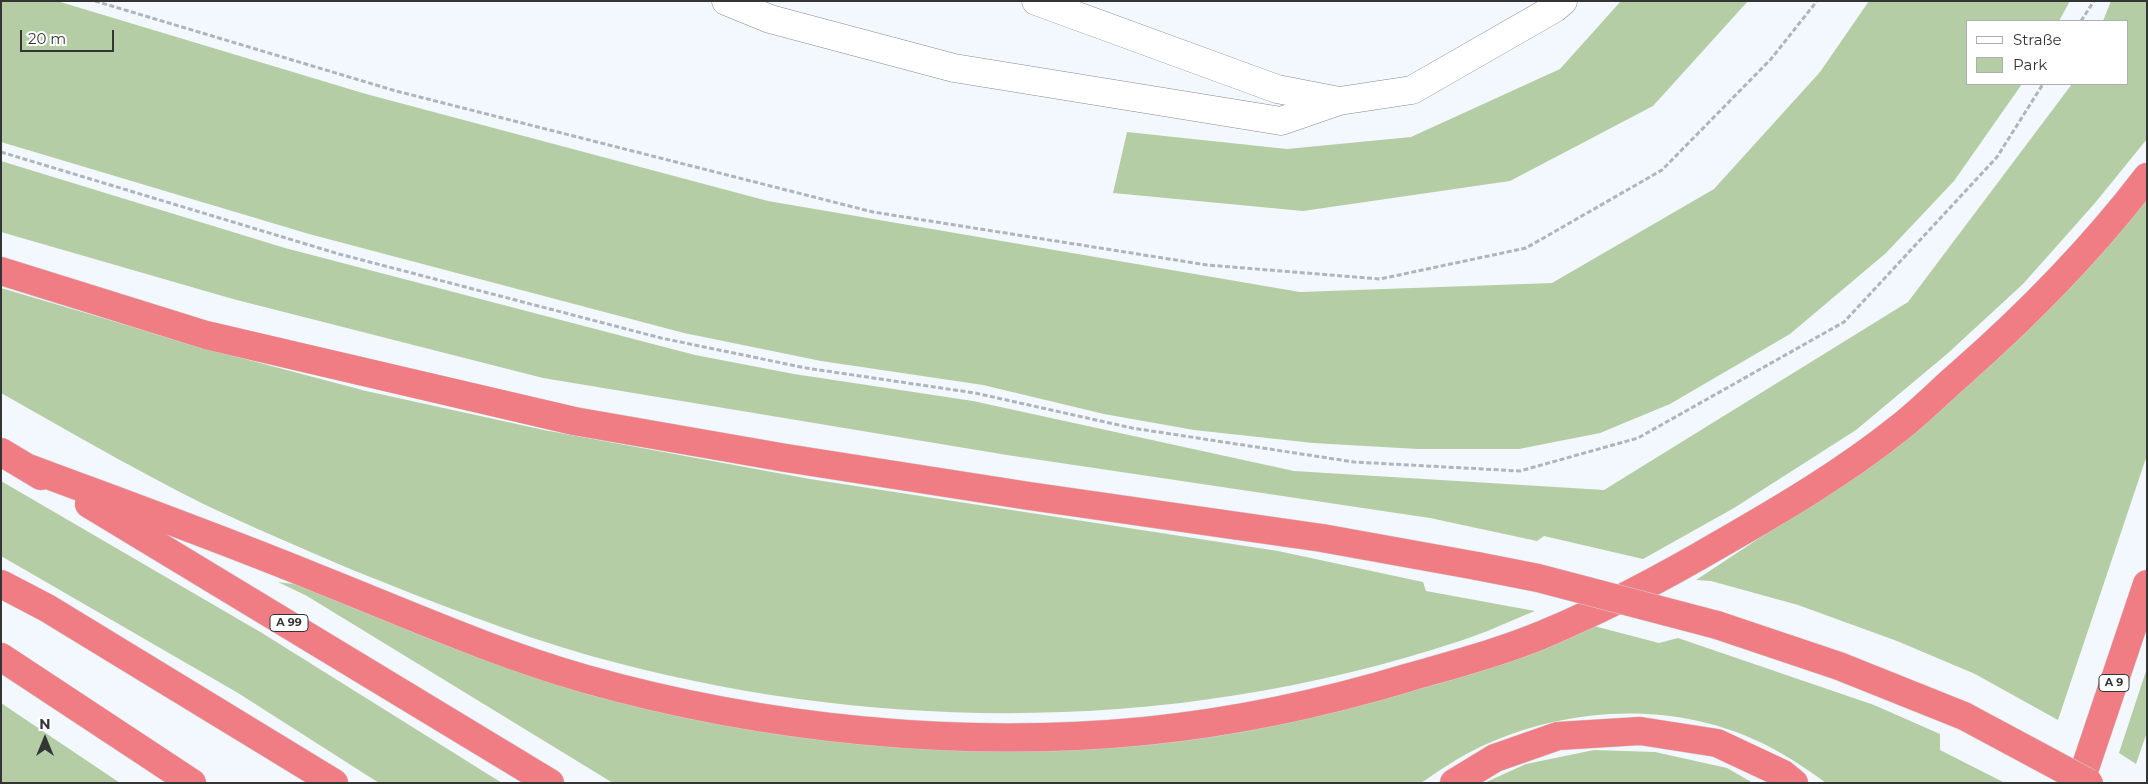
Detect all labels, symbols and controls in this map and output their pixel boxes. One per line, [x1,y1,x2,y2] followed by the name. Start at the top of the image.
[22,20,116,52] scale bar
[1966,20,2128,85] legend
[28,29,66,48] text: 20 m
[2013,30,2062,49] text: Straße
[2013,55,2047,74] text: Park
[270,614,308,632] road number: A 99
[2099,674,2129,691] road number: A 9
[20,714,70,764] north arrow
[39,715,51,733] text: N

